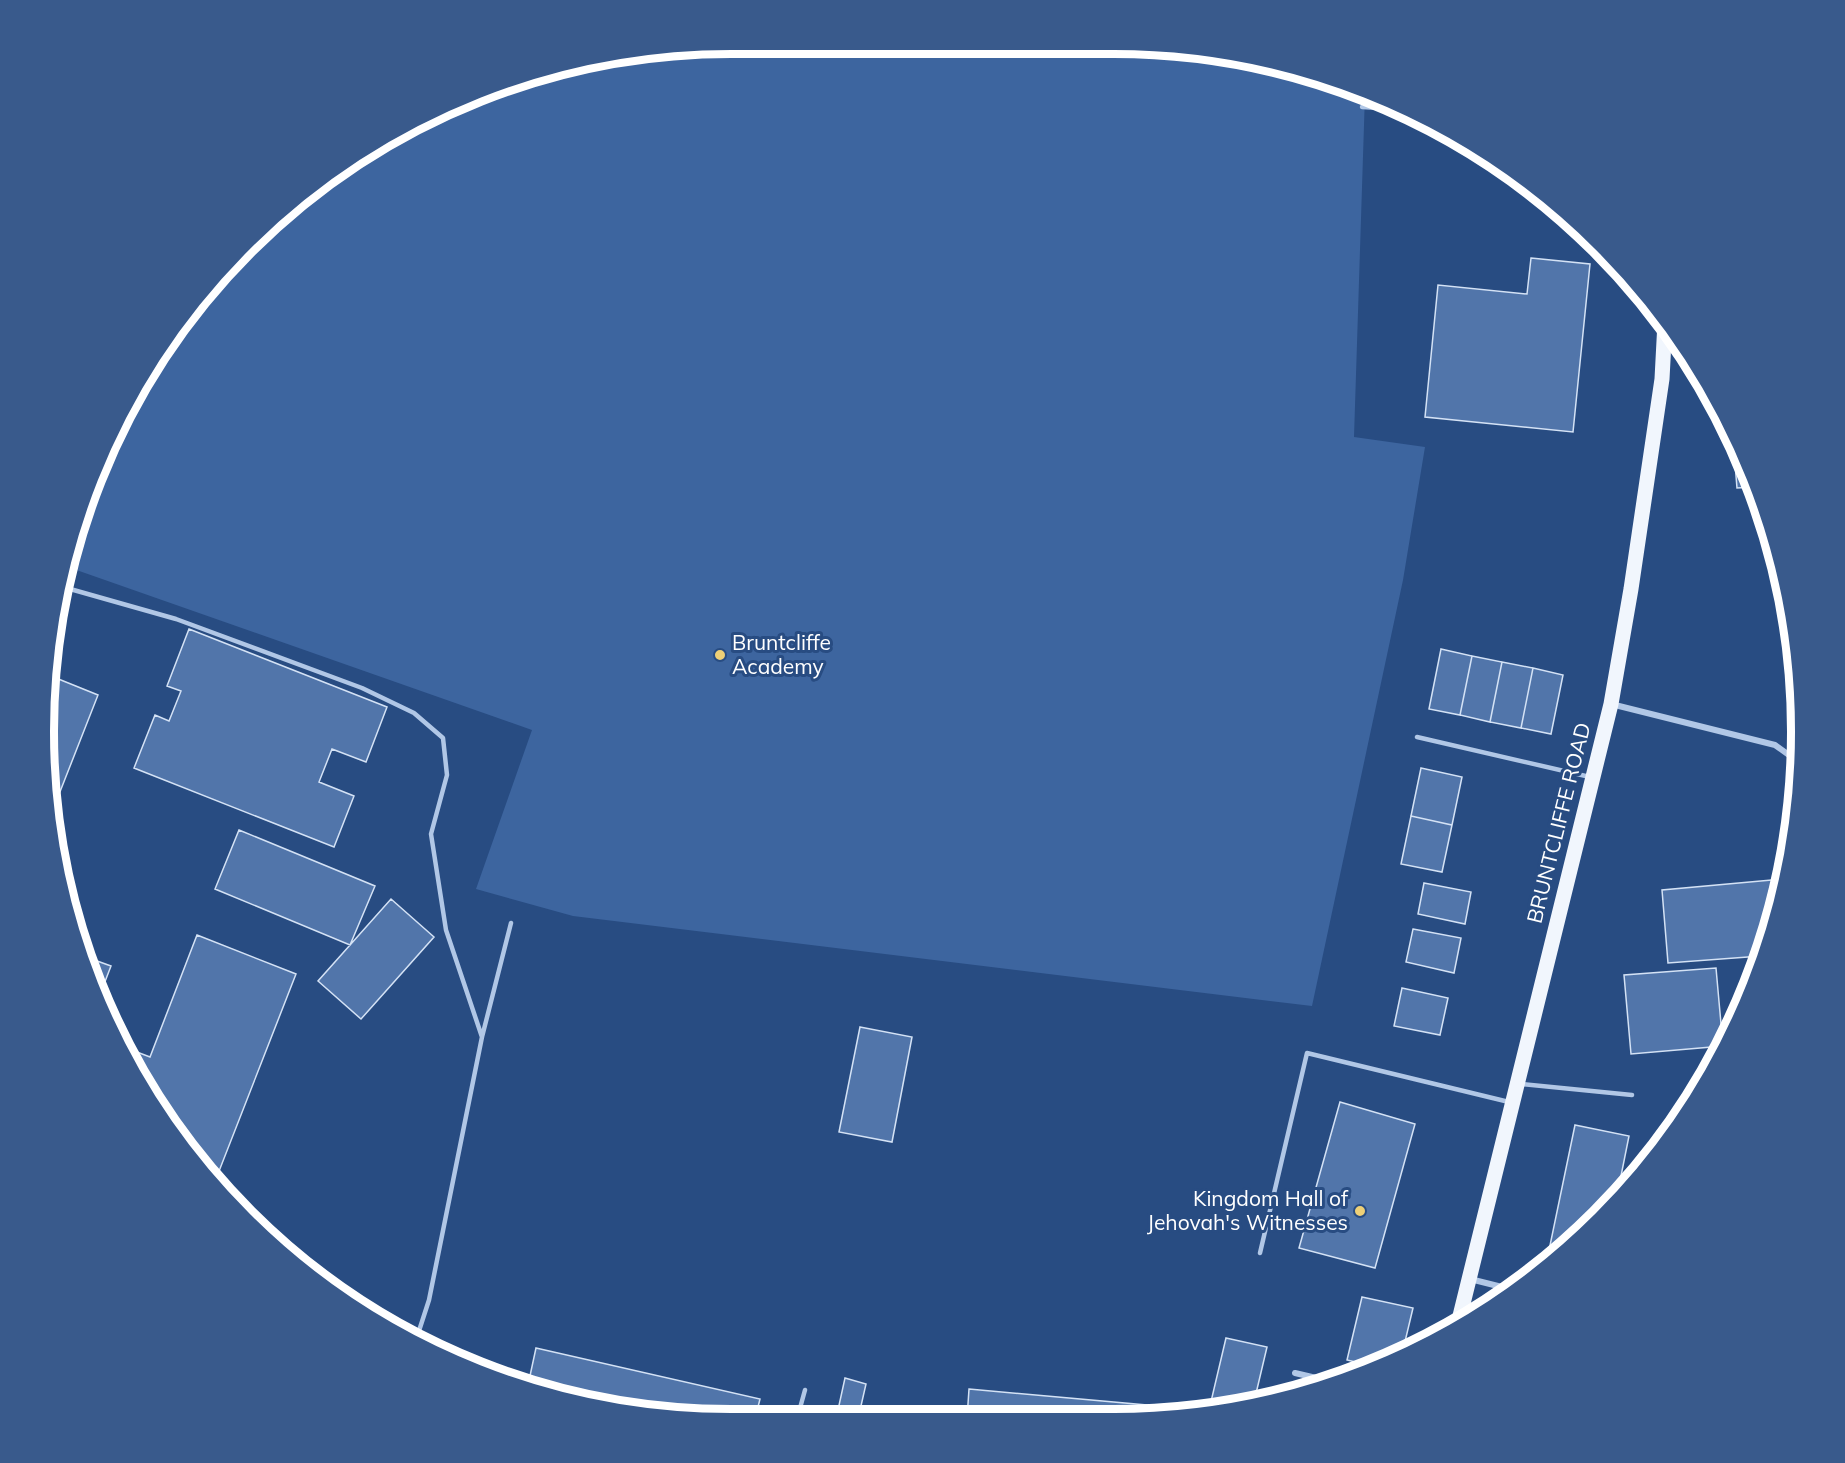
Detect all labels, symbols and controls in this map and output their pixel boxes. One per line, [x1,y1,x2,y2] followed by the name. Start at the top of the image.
[732,629,831,679] place label: Bruntcliffe Academy
[713,648,727,662] marker: Bruntcliffe Academy
[1521,720,1596,926] street label: BRUNTCLIFFE ROAD
[1147,1185,1349,1235] place label: Kingdom Hall of Jehovah's Witnesses
[1353,1204,1367,1218] marker: Kingdom Hall of Jehovah's Witnesses

